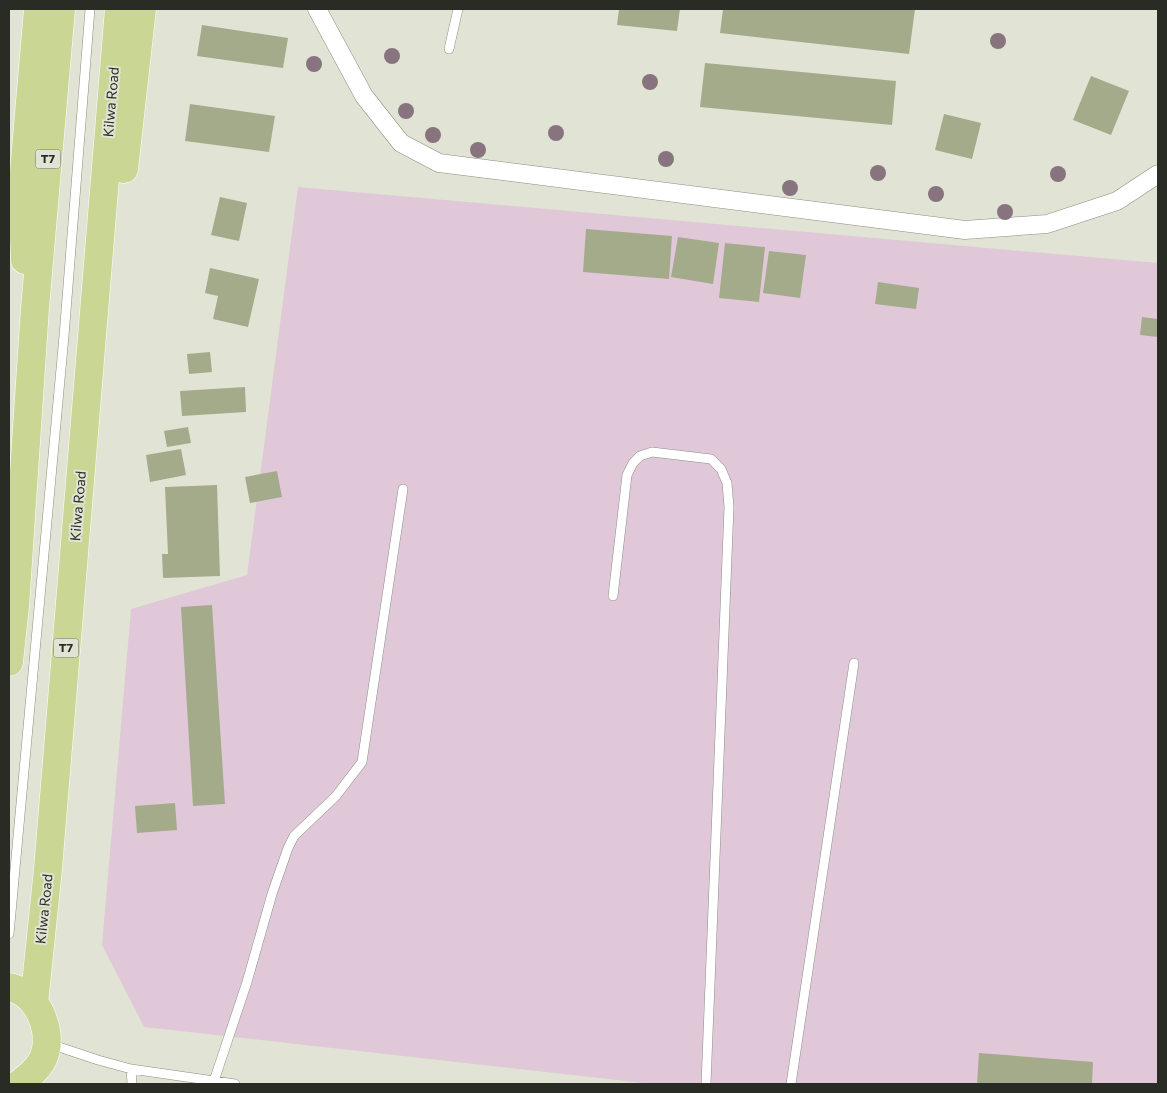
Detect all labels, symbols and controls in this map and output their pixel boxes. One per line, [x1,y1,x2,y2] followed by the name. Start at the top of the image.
[99,66,122,138] street label: Kilwa Road
[36,150,60,168] road number: T7
[66,470,89,542] street label: Kilwa Road
[54,638,78,658] road number: T7
[31,873,56,945] street label: Kilwa Road

